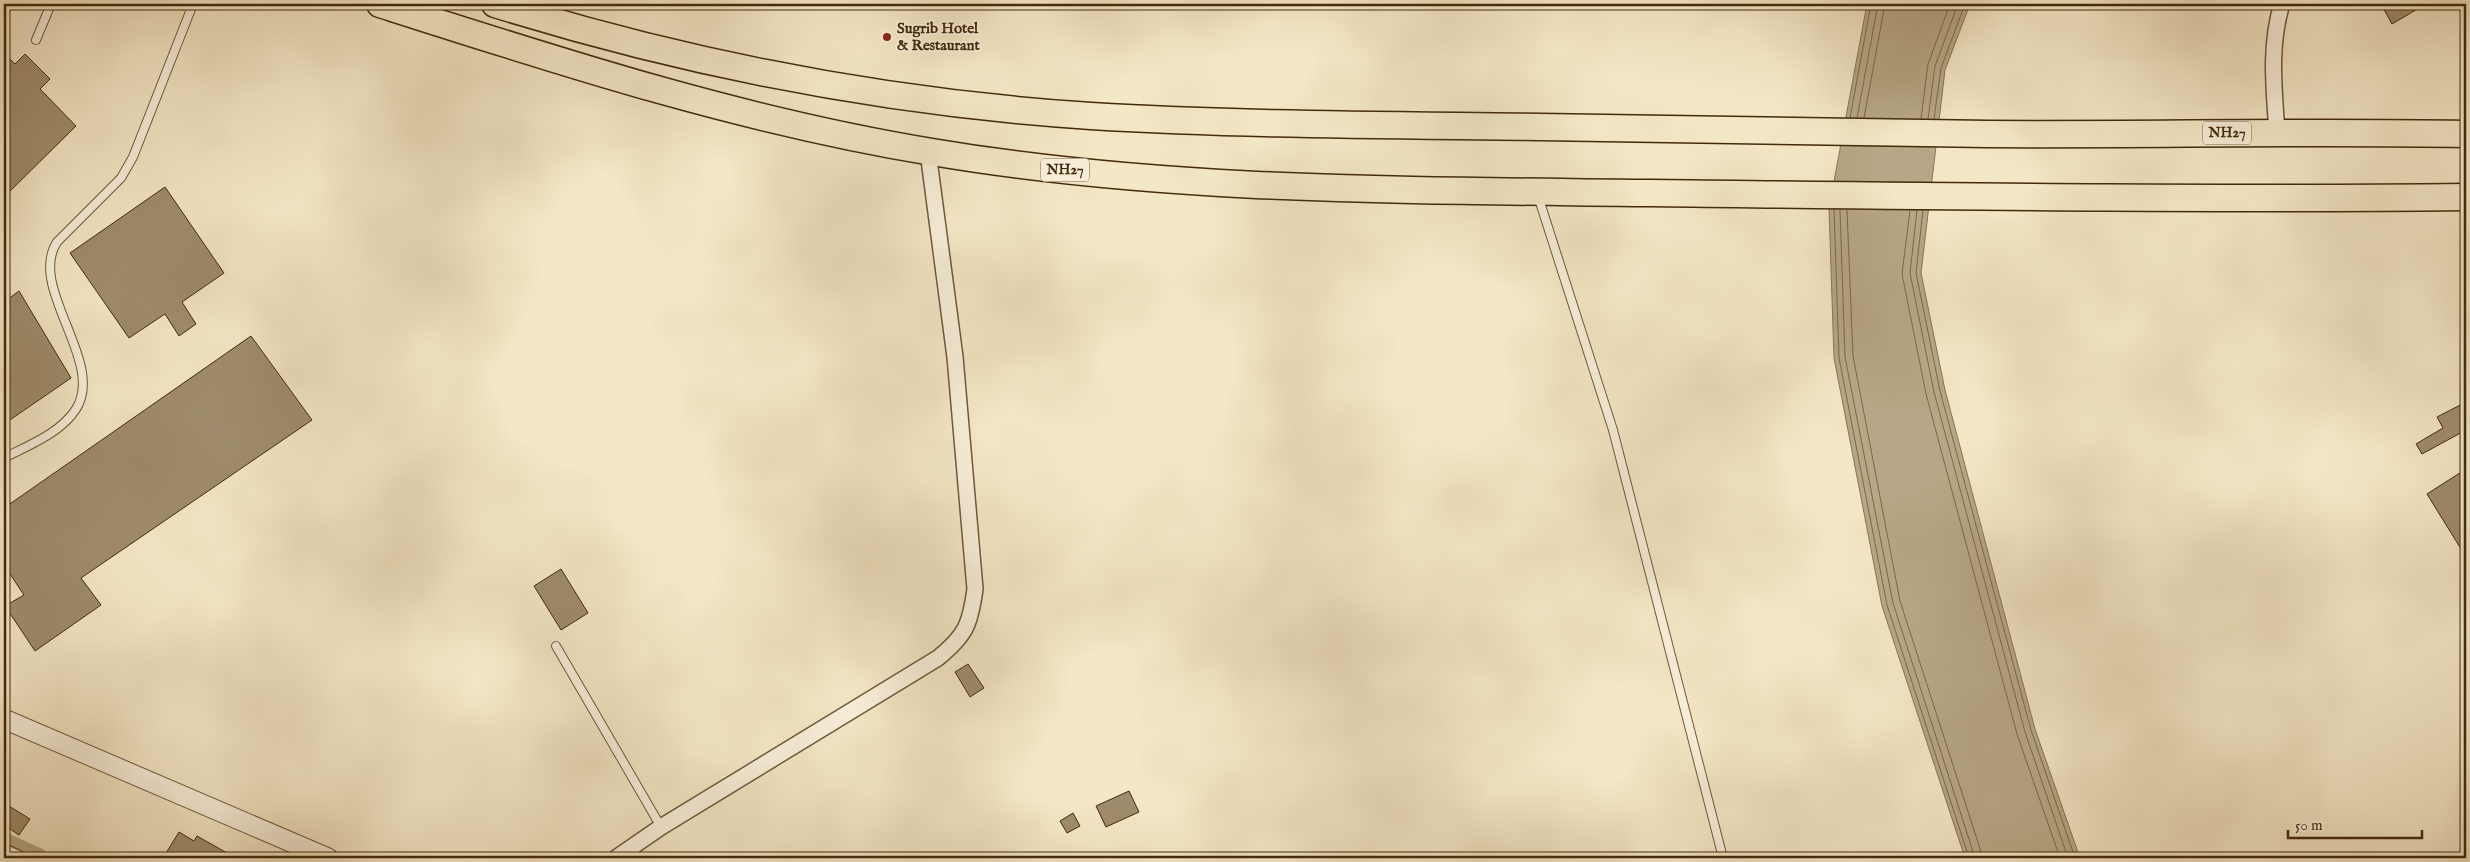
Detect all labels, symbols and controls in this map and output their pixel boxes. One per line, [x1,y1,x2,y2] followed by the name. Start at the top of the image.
[897,19,980,55] place label: Sugrib Hotel & Restaurant
[881,31,893,43] marker: Sugrib Hotel & Restaurant
[2203,122,2251,144] road number: NH27
[1041,158,1089,182] road number: NH27
[2288,807,2421,839] scale bar
[2295,816,2323,835] text: 50 m

